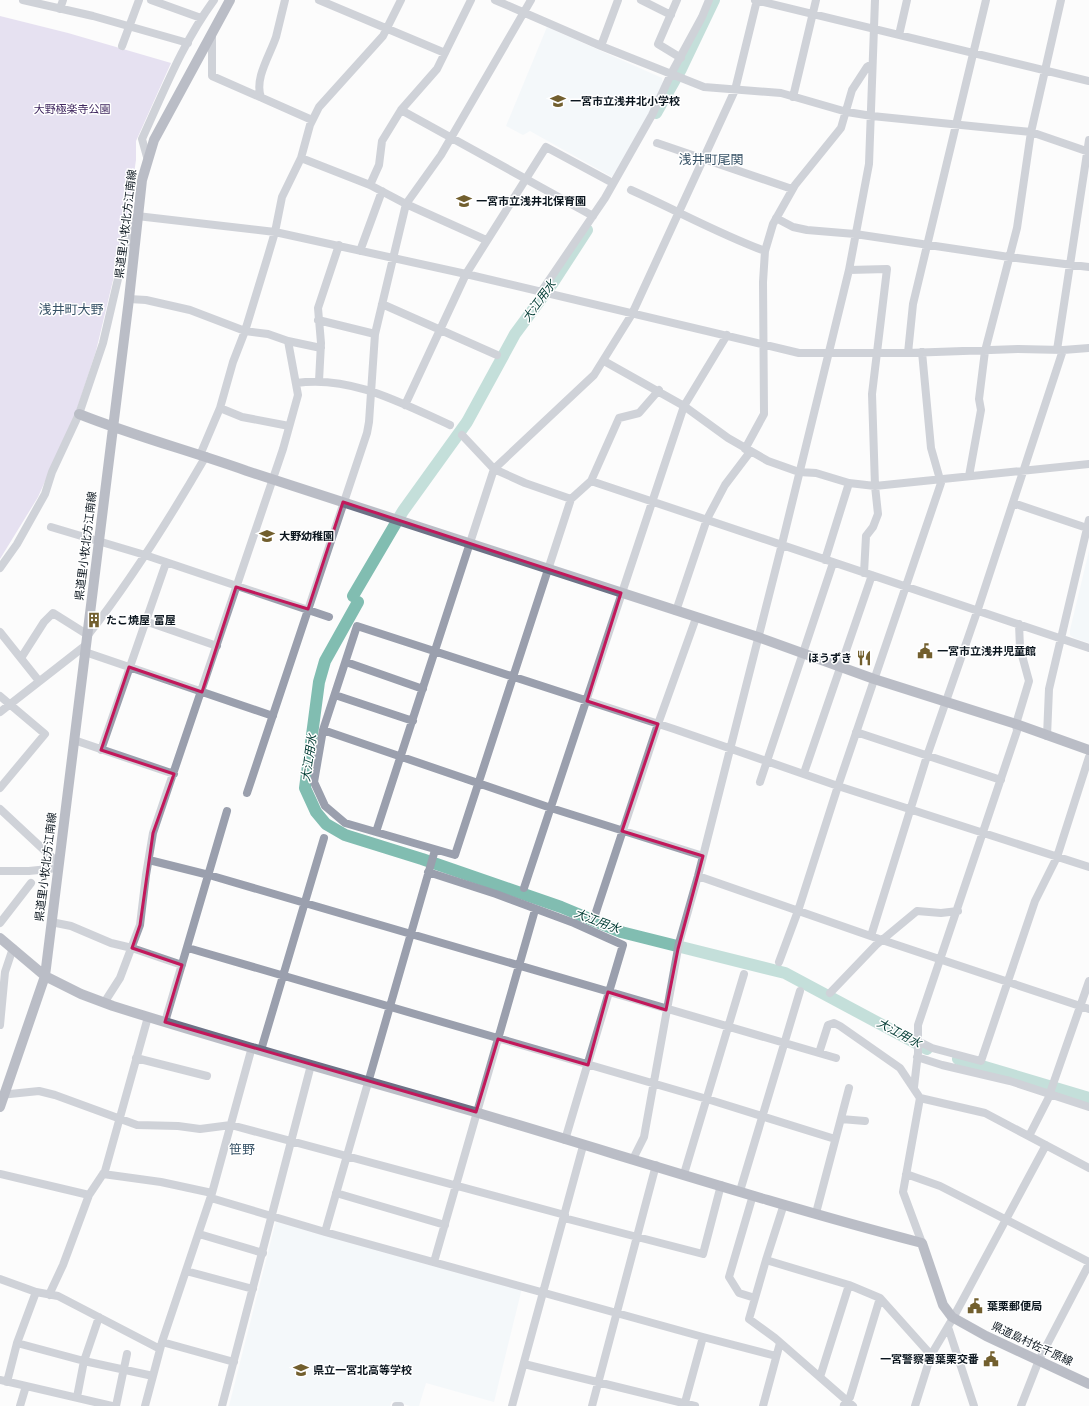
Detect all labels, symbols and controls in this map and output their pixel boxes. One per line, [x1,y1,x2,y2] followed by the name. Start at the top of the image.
[549,92,567,110] school or university icon: 一宮市立浅井北小学校
[570,95,680,108] place label: 一宮市立浅井北小学校
[34,103,111,116] park label: 大野極楽寺公園
[678,152,744,167] district label: 浅井町尾関
[113,169,139,279] street label: 県道里小牧北方江南線
[455,192,473,210] school or university icon: 一宮市立浅井北保育園
[476,195,586,208] place label: 一宮市立浅井北保育園
[519,276,560,325] water label: 大江用水
[38,302,104,317] district label: 浅井町大野
[73,491,99,601] street label: 県道里小牧北方江南線
[258,527,276,545] school or university icon: 大野幼稚園
[279,530,334,543] place label: 大野幼稚園
[85,611,103,629] building icon: たこ焼屋 富屋
[106,614,176,627] place label: たこ焼屋 富屋
[916,642,934,660] public building icon: 一宮市立浅井児童館
[937,645,1036,658] place label: 一宮市立浅井児童館
[855,649,873,667] restaurant icon: ほうずき
[808,652,852,665] place label: ほうずき
[299,731,320,783] water label: 大江用水
[33,812,59,922] street label: 県道里小牧北方江南線
[572,906,624,937] water label: 大江用水
[875,1016,925,1051] water label: 大江用水
[229,1142,255,1157] district label: 笹野
[966,1297,984,1315] public building icon: 葉栗郵便局
[987,1300,1042,1313] place label: 葉栗郵便局
[989,1320,1075,1368] street label: 県道島村佐千原線
[982,1350,1000,1368] public building icon: 一宮警察署葉栗交番
[880,1353,979,1366] place label: 一宮警察署葉栗交番
[292,1361,310,1379] school or university icon: 県立一宮北高等学校
[313,1364,412,1377] place label: 県立一宮北高等学校

